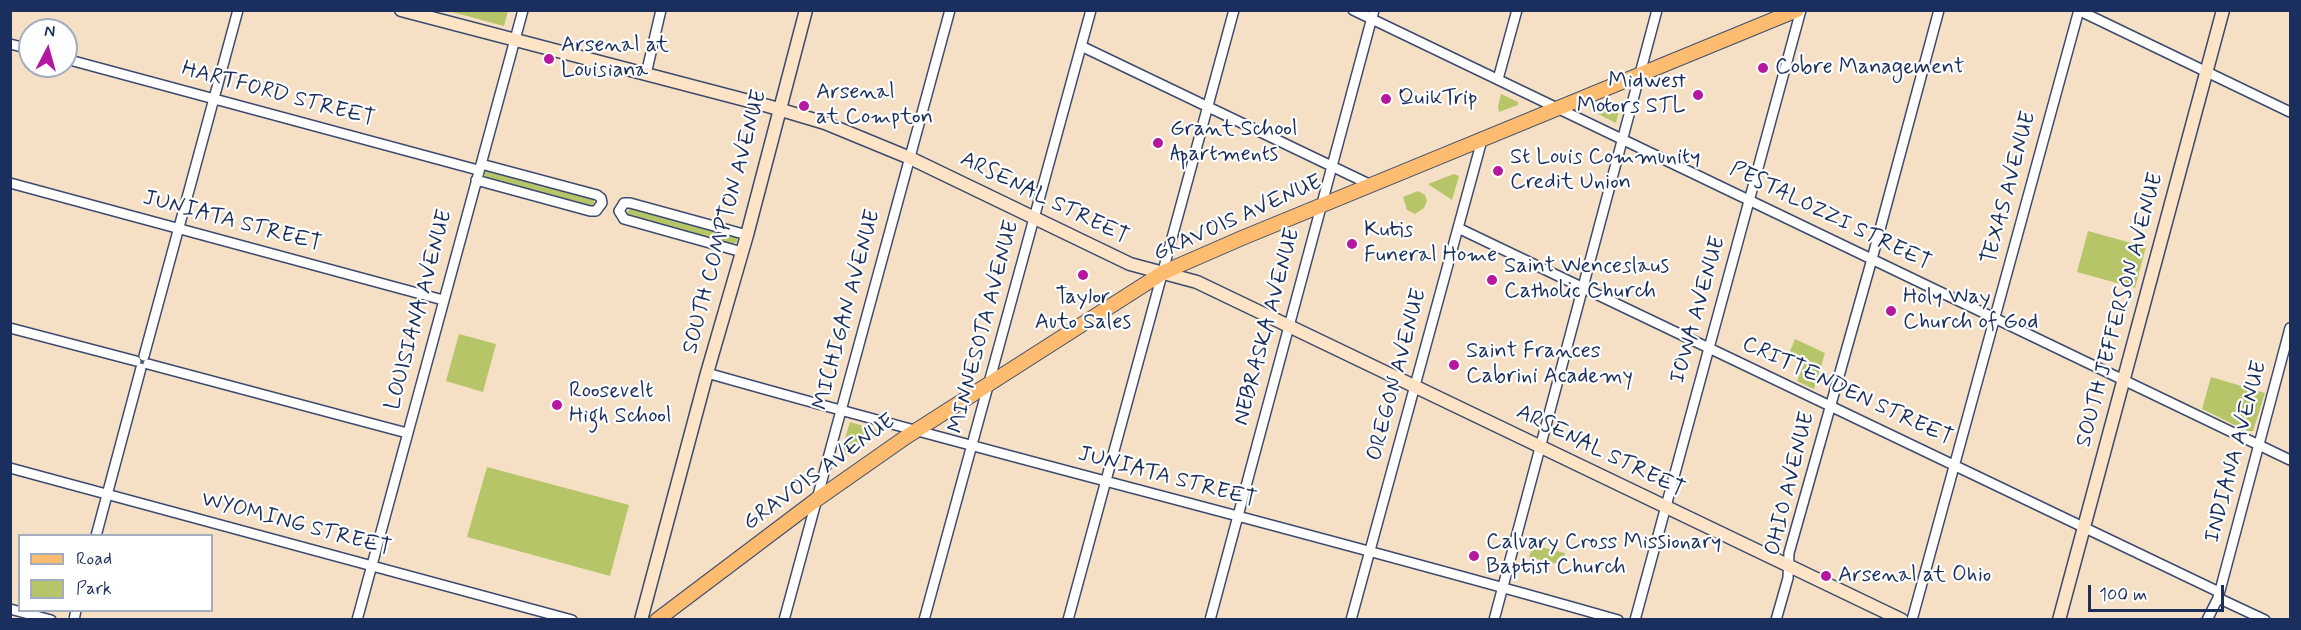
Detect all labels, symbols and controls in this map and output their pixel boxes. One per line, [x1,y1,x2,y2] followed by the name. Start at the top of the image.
[18,18,78,78] north arrow
[43,21,56,43] text: N
[561,33,669,84] place label: Arsenal at Louisiana
[542,52,556,66] marker: Arsenal at Louisiana
[1775,55,1964,81] place label: Cobre Management
[178,57,378,133] street label: HARTFORD STREET
[1756,61,1770,75] marker: Cobre Management
[1577,69,1686,120] place label: Midwest Motors STL
[816,80,933,132] place label: Arsenal at Compton
[1398,86,1477,112] place label: QuikTrip
[678,87,774,357] street label: SOUTH COMPTON AVENUE
[1691,88,1705,102] marker: Midwest Motors STL
[1379,92,1393,106] marker: QuikTrip
[797,99,811,113] marker: Arsenal at Compton
[1977,109,2043,267] street label: TEXAS AVENUE
[1170,117,1297,168] place label: Grant School Apartments
[1151,136,1165,150] marker: Grant School Apartments
[1510,145,1700,196] place label: St Louis Community Credit Union
[955,147,1133,251] street label: ARSENAL STREET
[1725,157,1935,277] street label: PESTALOZZI STREET
[1491,164,1505,178] marker: St Louis Community Credit Union
[1150,170,1326,268] street label: GRAVOIS AVENUE
[2072,170,2170,450] street label: SOUTH JEFFERSON AVENUE
[140,185,324,259] street label: JUNIATA STREET
[381,207,459,413] street label: LOUISIANA AVENUE
[809,207,887,413] street label: MICHIGAN AVENUE
[944,218,1026,436] street label: MINNESOTA AVENUE
[1364,218,1497,270] place label: Kutis Funeral Home
[1229,226,1307,428] street label: NEBRASKA AVENUE
[1665,233,1733,387] street label: IOWA AVENUE
[1345,237,1359,251] marker: Kutis Funeral Home
[1504,254,1669,306] place label: Saint Wenceslaus Catholic Church
[1076,268,1090,282] marker: Taylor Auto Sales
[1485,273,1499,287] marker: Saint Wenceslaus Catholic Church
[1035,285,1131,336] place label: Taylor Auto Sales
[1903,285,2038,336] place label: Holy Way Church of God
[1362,286,1434,464] street label: OREGON AVENUE
[1884,304,1898,318] marker: Holy Way Church of God
[1738,332,1956,452] street label: CRITTENDEN STREET
[1466,339,1633,390] place label: Saint Frances Cabrini Academy
[1447,358,1461,372] marker: Saint Frances Cabrini Academy
[2200,358,2274,546] street label: INDIANA AVENUE
[569,379,672,430] place label: Roosevelt High School
[550,398,564,412] marker: Roosevelt High School
[1511,400,1689,504] street label: ARSENAL STREET
[739,409,901,537] street label: GRAVOIS AVENUE
[1760,409,1822,559] street label: OHIO AVENUE
[1075,441,1259,515] street label: JUNIATA STREET
[198,487,394,563] street label: WYOMING STREET
[1486,530,1721,582] place label: Calvary Cross Missionary Baptist Church
[18,534,213,612] legend
[76,547,112,571] text: Road
[1467,549,1481,563] marker: Calvary Cross Missionary Baptist Church
[1838,563,1991,589] place label: Arsenal at Ohio
[1819,569,1833,583] marker: Arsenal at Ohio
[2091,573,2228,611] scale bar
[76,577,112,601] text: Park
[2099,583,2147,607] text: 100 m

